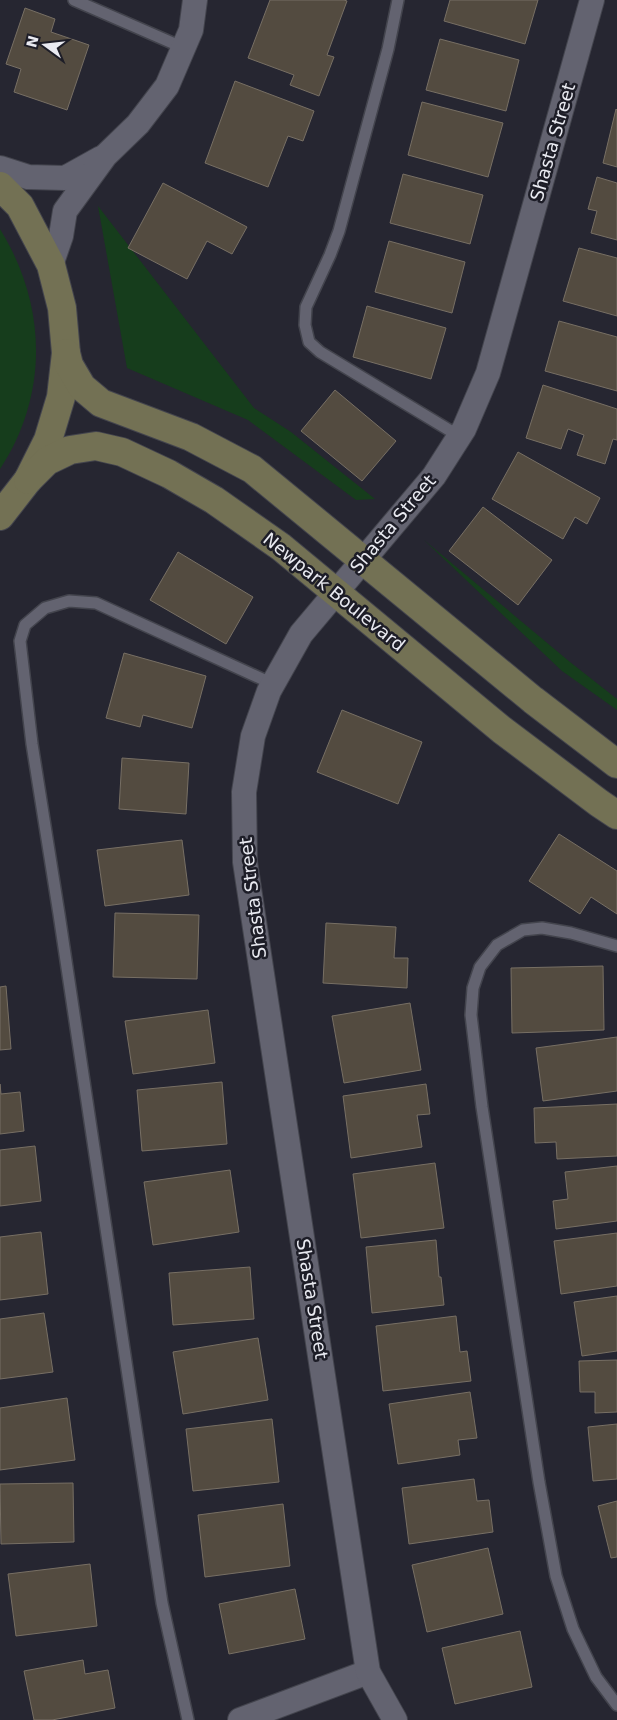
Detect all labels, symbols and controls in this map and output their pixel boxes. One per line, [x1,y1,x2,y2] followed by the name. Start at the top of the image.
[20,20,70,70] north arrow
[23,34,42,49] text: N
[526,80,579,203] street label: Shasta Street
[345,470,440,577] street label: Shasta Street
[259,528,409,655] street label: Newpark Boulevard
[235,836,270,960] street label: Shasta Street
[293,1237,332,1361] street label: Shasta Street

